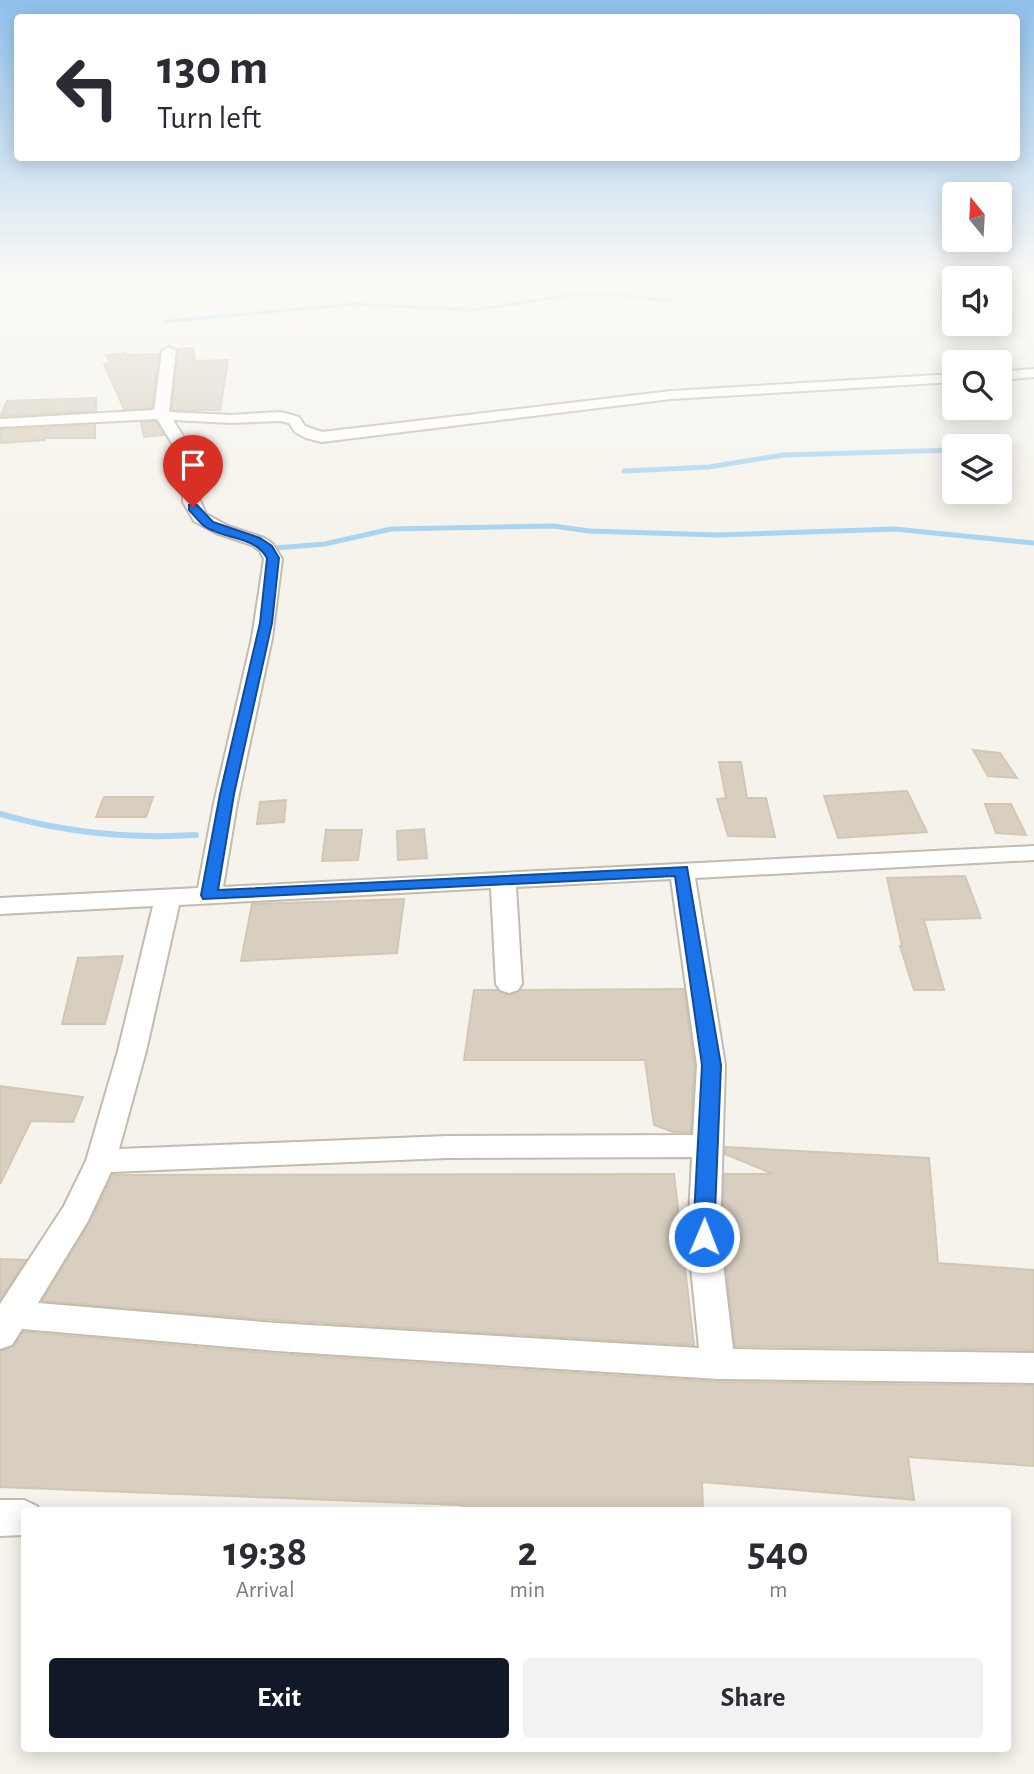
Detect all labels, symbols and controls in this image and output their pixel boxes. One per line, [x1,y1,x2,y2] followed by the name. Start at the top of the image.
[42,42,133,133] icon: left
[157,44,268,93] text: 130 m
[157,102,261,134] text: Turn left
[942,182,1012,252] north arrow
[942,182,1012,504] map controls
[942,266,1012,336] button: sound
[942,350,1012,420] button: search
[942,434,1012,504] button: layers
[163,435,223,507] pin
[174,446,212,484] icon: arrive
[667,1200,741,1274] position arrow
[223,1531,307,1573] text: 19:38
[517,1531,537,1573] text: 2
[748,1531,809,1573] text: 540
[236,1579,295,1602] text: Arrival
[509,1579,545,1602] text: min
[769,1579,787,1602] text: m
[49,1658,509,1738] button: Exit
[523,1658,983,1738] button: Share

